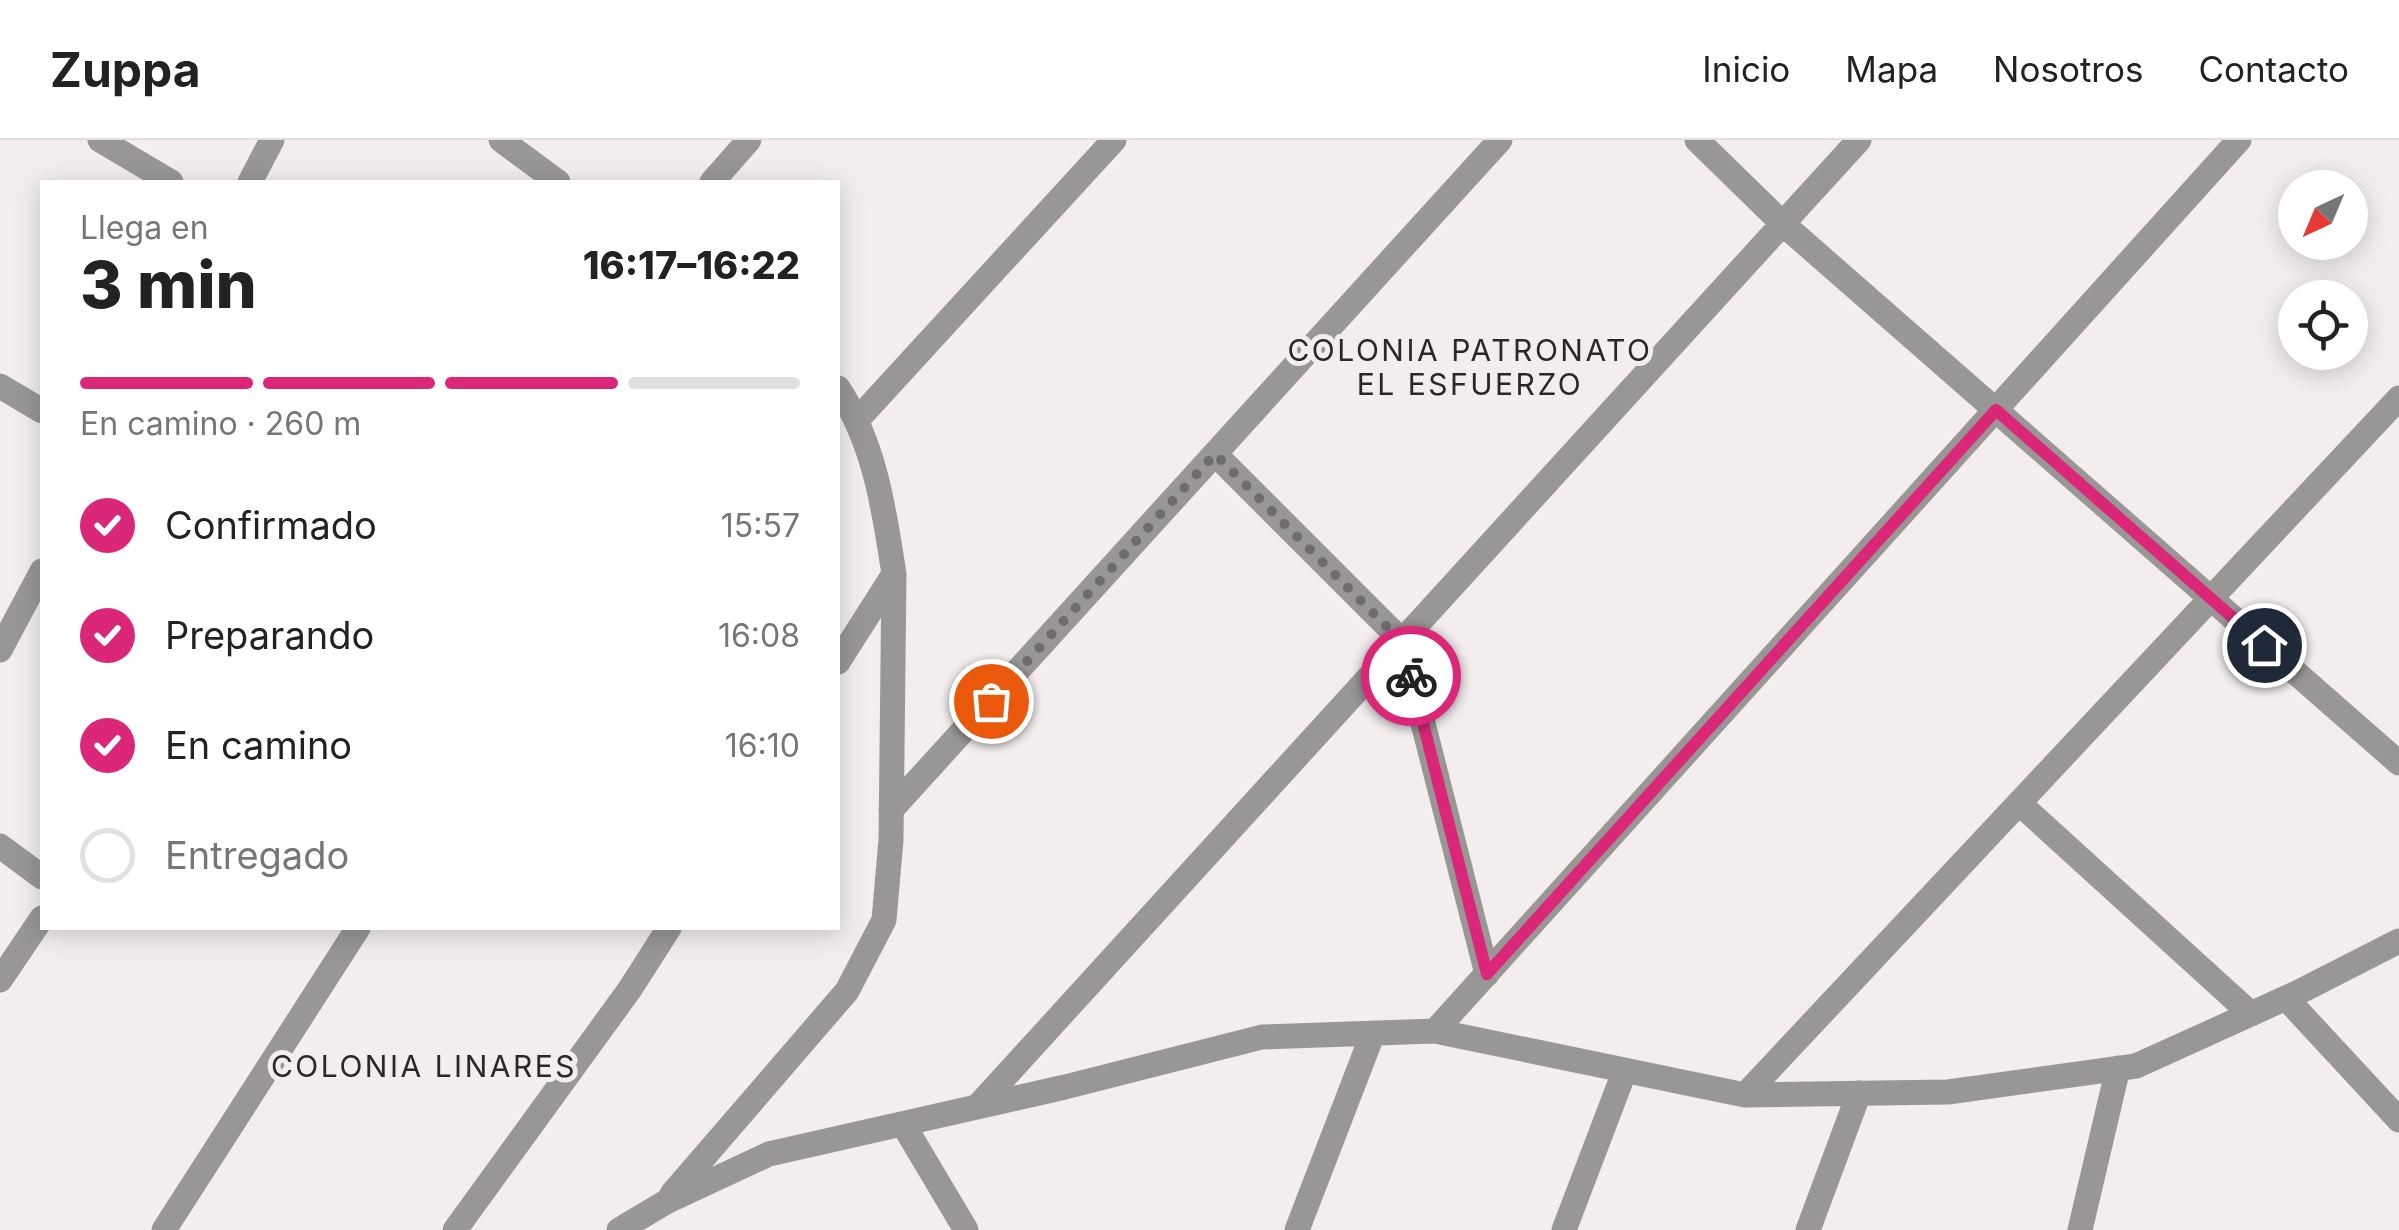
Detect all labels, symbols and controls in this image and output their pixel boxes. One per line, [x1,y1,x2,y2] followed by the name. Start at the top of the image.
[50,40,201,99] text: Zuppa
[1702,48,1790,90] text: Inicio
[1845,48,1938,90] text: Mapa
[1993,48,2143,90] text: Nosotros
[2198,48,2349,90] text: Contacto
[2278,170,2368,260] north arrow
[2278,170,2368,370] map controls
[80,208,209,247] text: Llega en
[583,242,800,288] text: 16:17–16:22
[80,245,257,324] text: 3 min
[2278,280,2368,370] button: locate
[1287,332,1653,402] district label: COLONIA PATRONATO EL ESFUERZO
[80,404,361,443] text: En camino · 260 m
[80,498,135,553] icon: check
[165,502,377,548] text: Confirmado
[721,506,800,545] text: 15:57
[2222,603,2307,688] pin
[80,608,135,663] icon: check
[165,612,374,658] text: Preparando
[718,616,800,655] text: 16:08
[2237,618,2292,673] icon: home
[1361,626,1461,726] courier
[1384,649,1439,704] icon: bike
[949,659,1034,744] pin
[964,674,1019,729] icon: bag
[80,718,135,773] icon: check
[165,722,352,768] text: En camino
[725,726,800,765] text: 16:10
[165,832,349,878] text: Entregado
[271,1048,577,1084] district label: COLONIA LINARES

